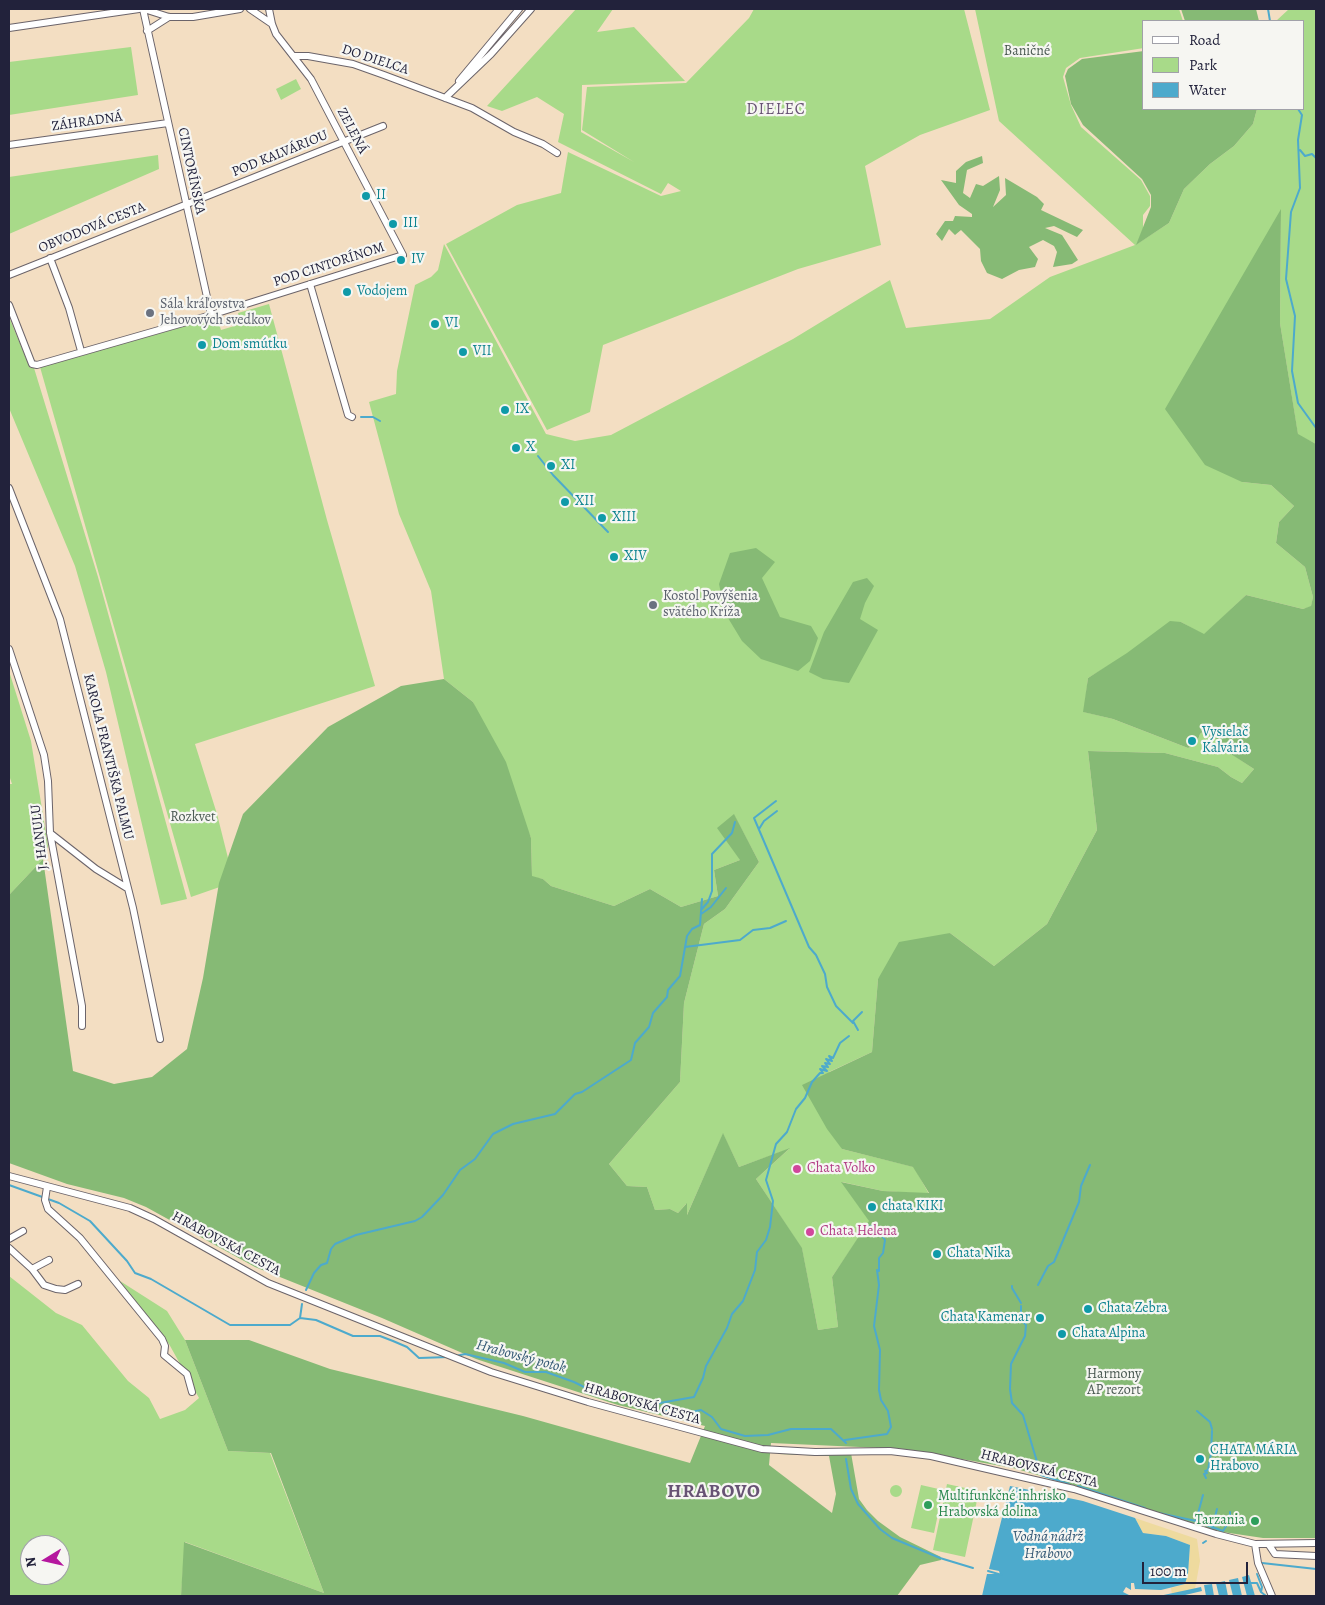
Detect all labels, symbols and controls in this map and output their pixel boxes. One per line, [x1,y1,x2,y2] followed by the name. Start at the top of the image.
[1142,20,1305,110] legend
[1189,30,1220,50] text: Road
[339,41,411,79] street label: DO DIELCA
[1004,44,1050,60] park label: Baničné
[1189,55,1217,75] text: Park
[1189,80,1226,100] text: Water
[746,100,806,120] district label: DIELEC
[333,105,371,157] street label: ZELENÁ
[50,109,124,135] street label: ZÁHRADNÁ
[174,126,208,216] street label: CINTORÍNSKA
[229,127,331,181] street label: POD KALVÁRIOU
[376,188,386,204] place label: II
[360,190,372,202] marker: II
[36,199,148,257] street label: OBVODOVÁ CESTA
[403,216,418,232] place label: III
[387,218,399,230] marker: III
[271,239,387,291] street label: POD CINTORÍNOM
[411,252,425,268] place label: IV
[395,254,407,266] marker: IV
[357,284,407,300] place label: Vodojem
[341,286,353,298] marker: Vodojem
[160,297,271,330] place label: Sála kráľovstva Jehovových svedkov
[144,307,156,319] marker: Sála kráľovstva Jehovových svedkov
[445,316,459,332] place label: VI
[429,318,441,330] marker: VI
[212,337,287,353] place label: Dom smútku
[196,339,208,351] marker: Dom smútku
[473,344,492,360] place label: VII
[457,346,469,358] marker: VII
[515,402,529,418] place label: IX
[499,404,511,416] marker: IX
[526,440,535,456] place label: X
[510,442,522,454] marker: X
[561,458,575,474] place label: XI
[545,460,557,472] marker: XI
[575,494,594,510] place label: XII
[559,496,571,508] marker: XII
[612,510,636,526] place label: XIII
[596,512,608,524] marker: XIII
[624,549,647,565] place label: XIV
[608,551,620,563] marker: XIV
[663,589,758,622] place label: Kostol Povýšenia svätého Kríža
[647,599,659,611] marker: Kostol Povýšenia svätého Kríža
[79,672,137,842] street label: KAROLA FRANTIŠKA PALMU
[1202,725,1249,758] place label: Vysielač Kalvária
[1186,735,1198,747] marker: Vysielač Kalvária
[28,803,52,871] street label: J. HANULU
[170,810,216,826] park label: Rozkvet
[807,1161,875,1177] place label: Chata Volko
[791,1163,803,1175] marker: Chata Volko
[882,1199,944,1215] place label: chata KIKI
[866,1201,878,1213] marker: chata KIKI
[169,1208,283,1280] street label: HRABOVSKÁ CESTA
[820,1224,897,1240] place label: Chata Helena
[804,1226,816,1238] marker: Chata Helena
[947,1246,1011,1262] place label: Chata Nika
[931,1248,943,1260] marker: Chata Nika
[1098,1301,1167,1317] place label: Chata Zebra
[1082,1303,1094,1315] marker: Chata Zebra
[941,1310,1030,1326] place label: Chata Kamenar
[1034,1312,1046,1324] marker: Chata Kamenar
[1072,1326,1146,1342] place label: Chata Alpina
[1056,1328,1068,1340] marker: Chata Alpina
[474,1336,568,1378] water label: Hrabovský potok
[1087,1367,1141,1400] park label: Harmony AP rezort
[582,1379,702,1429] street label: HRABOVSKÁ CESTA
[1210,1443,1297,1475] place label: CHATA MÁRIA Hrabovo
[979,1446,1099,1492] street label: HRABOVSKÁ CESTA
[1194,1453,1206,1465] marker: CHATA MÁRIA Hrabovo
[666,1481,762,1503] district label: HRABOVO
[938,1489,1066,1521] place label: Multifunkčné inhrisko Hrabovská dolina
[922,1499,934,1511] marker: Multifunkčné inhrisko Hrabovská dolina
[1195,1513,1245,1529] place label: Tarzania
[1249,1515,1261,1527] marker: Tarzania
[1013,1528,1083,1563] water label: Vodná nádrž Hrabovo
[20,1535,70,1585] north arrow
[1145,1552,1251,1584] scale bar
[20,1556,41,1569] text: N
[1150,1561,1187,1581] text: 100 m

